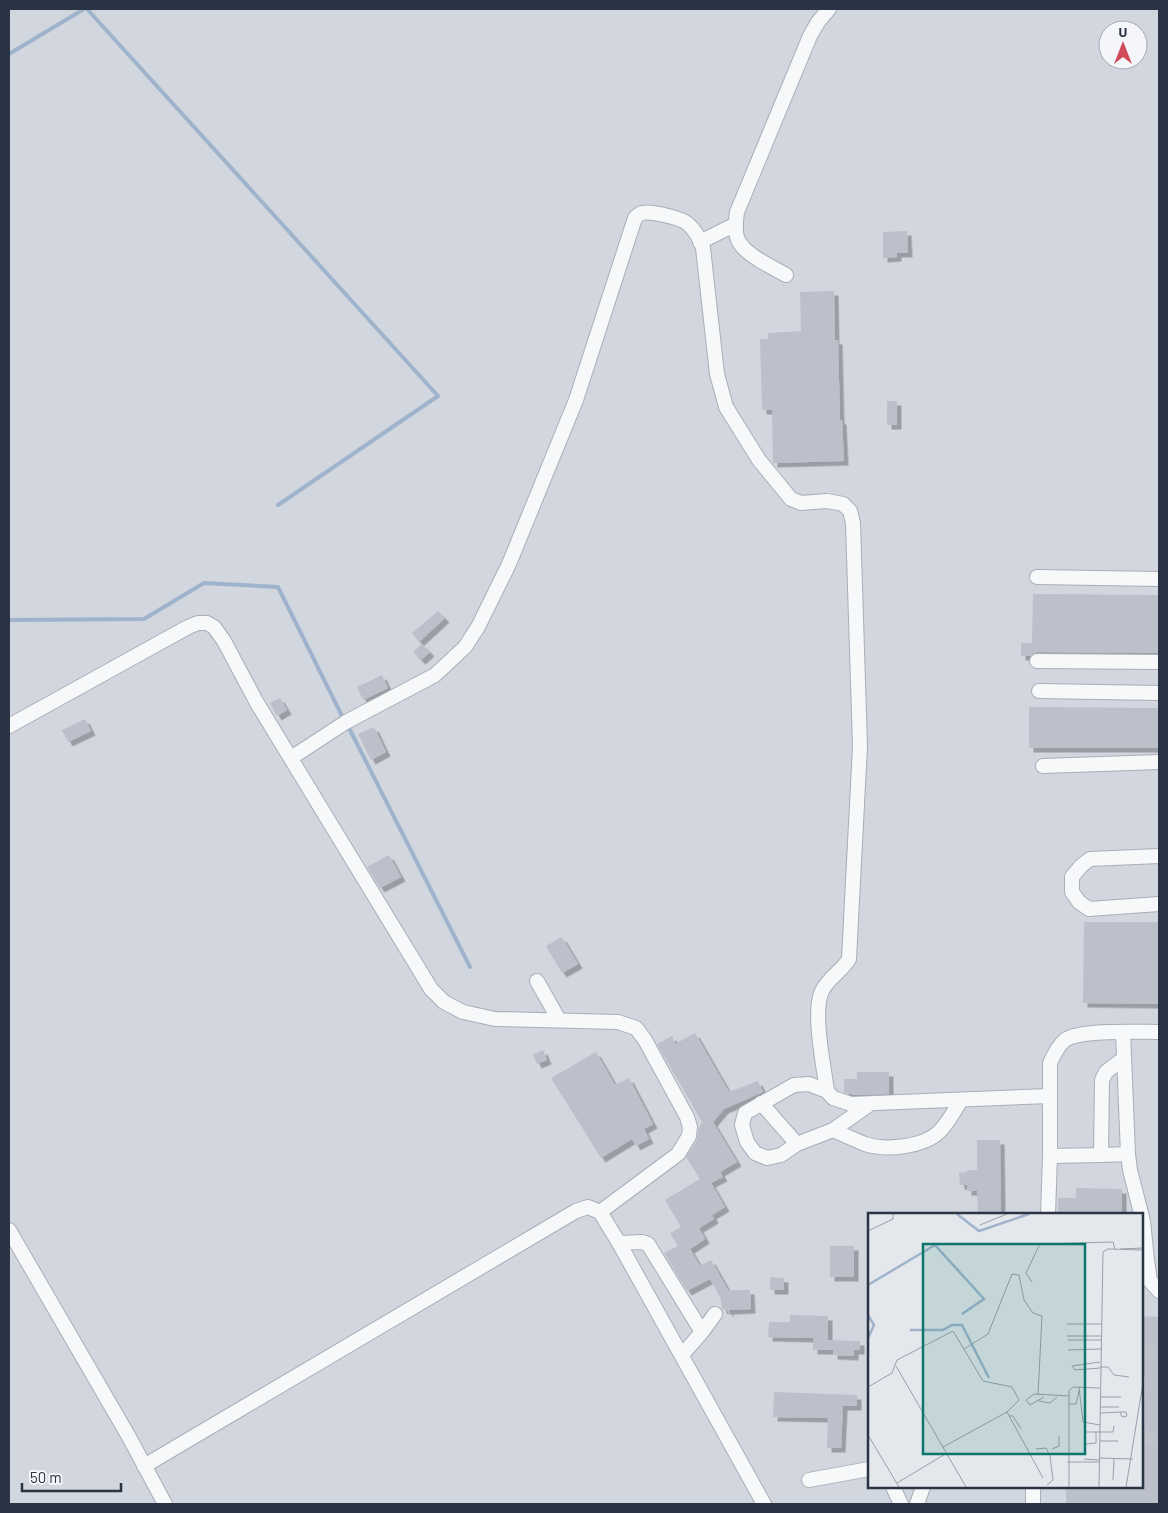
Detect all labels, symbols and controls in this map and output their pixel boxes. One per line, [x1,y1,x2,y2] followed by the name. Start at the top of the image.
[1098,20,1148,70] north arrow
[1119,23,1128,40] text: U
[868,1213,1143,1488] inset map
[22,1460,121,1492] scale bar
[30,1468,62,1486] text: 50 m

